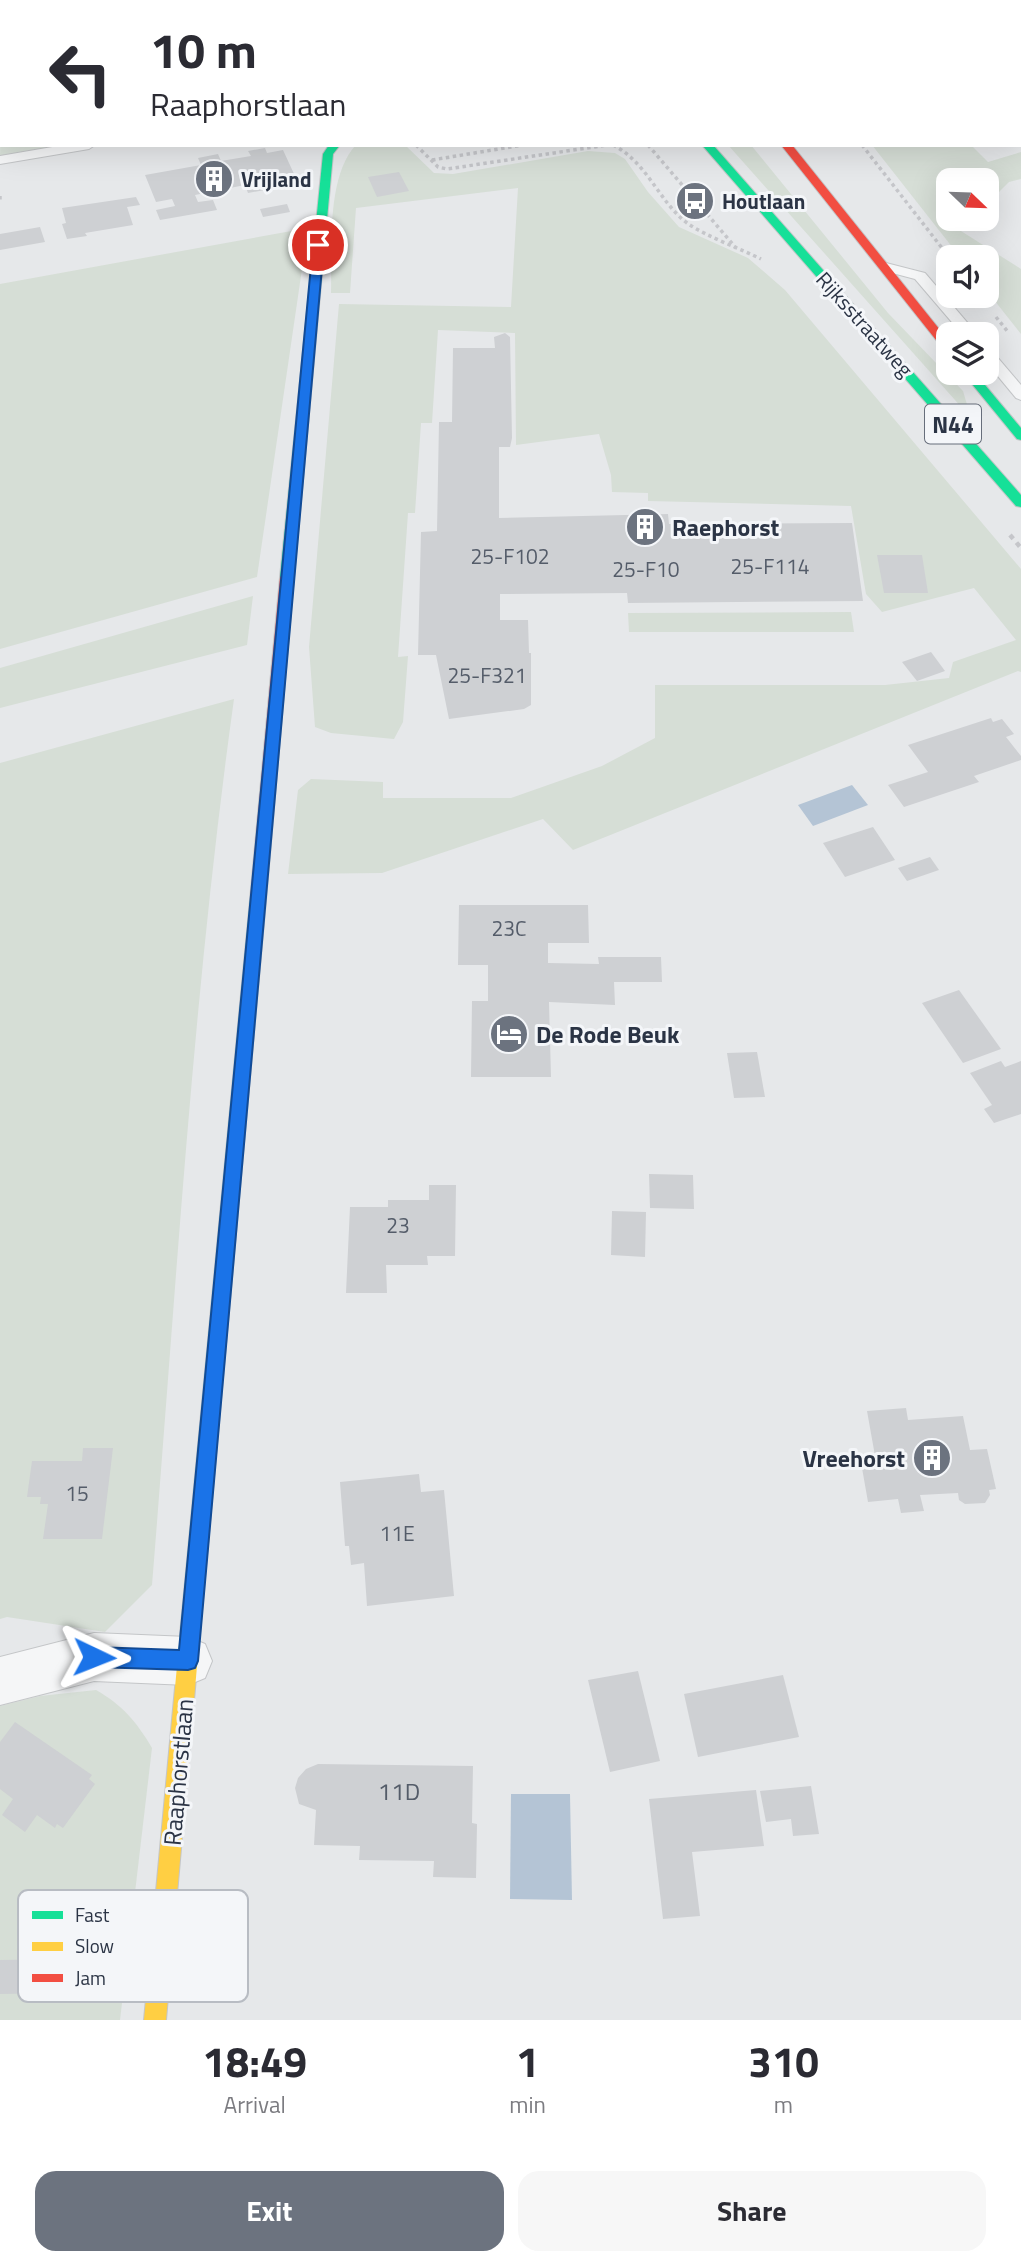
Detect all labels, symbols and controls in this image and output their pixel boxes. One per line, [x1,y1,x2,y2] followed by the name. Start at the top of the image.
[150,12,257,87] text: 10 m
[35,28,126,119] icon: left
[150,80,347,128] text: Raaphorstlaan
[193,158,235,200] building icon: Vrijland
[241,163,311,195] place label: Vrijland
[936,168,999,231] north arrow
[936,168,999,385] map controls
[674,180,716,222] bus stop icon: Houtlaan
[722,185,805,217] place label: Houtlaan
[288,215,348,275] pin
[299,226,337,264] icon: arrive
[936,245,999,308] button: sound
[809,264,921,384] street label: Rijksstraatweg
[936,322,999,385] button: layers
[925,404,981,444] road number: N44
[624,506,666,548] building icon: Raephorst
[672,509,780,545] place label: Raephorst
[470,540,550,572] house number: 25-F102
[730,550,810,582] house number: 25-F114
[612,553,680,585] house number: 25-F10
[447,659,527,691] house number: 25-F321
[492,912,526,944] house number: 23C
[488,1013,530,1055] hotel icon: De Rode Beuk
[536,1016,680,1052] place label: De Rode Beuk
[386,1209,410,1241] house number: 23
[911,1437,953,1479] building icon: Vreehorst
[803,1440,905,1476] place label: Vreehorst
[65,1477,89,1509] house number: 15
[379,1517,415,1549] house number: 11E
[57,1620,131,1694] position arrow
[154,1697,202,1847] street label: Raaphorstlaan
[378,1773,420,1809] house number: 11D
[18,1890,248,2002] legend
[75,1900,110,1929] text: Fast
[75,1931,114,1960] text: Slow
[75,1963,106,1992] text: Jam
[202,2029,307,2093] text: 18:49
[516,2029,539,2093] text: 1
[748,2029,819,2093] text: 310
[223,2087,286,2122] text: Arrival
[509,2087,546,2122] text: min
[774,2087,793,2122] text: m
[35,2171,504,2251] button: Exit
[518,2171,986,2251] button: Share

